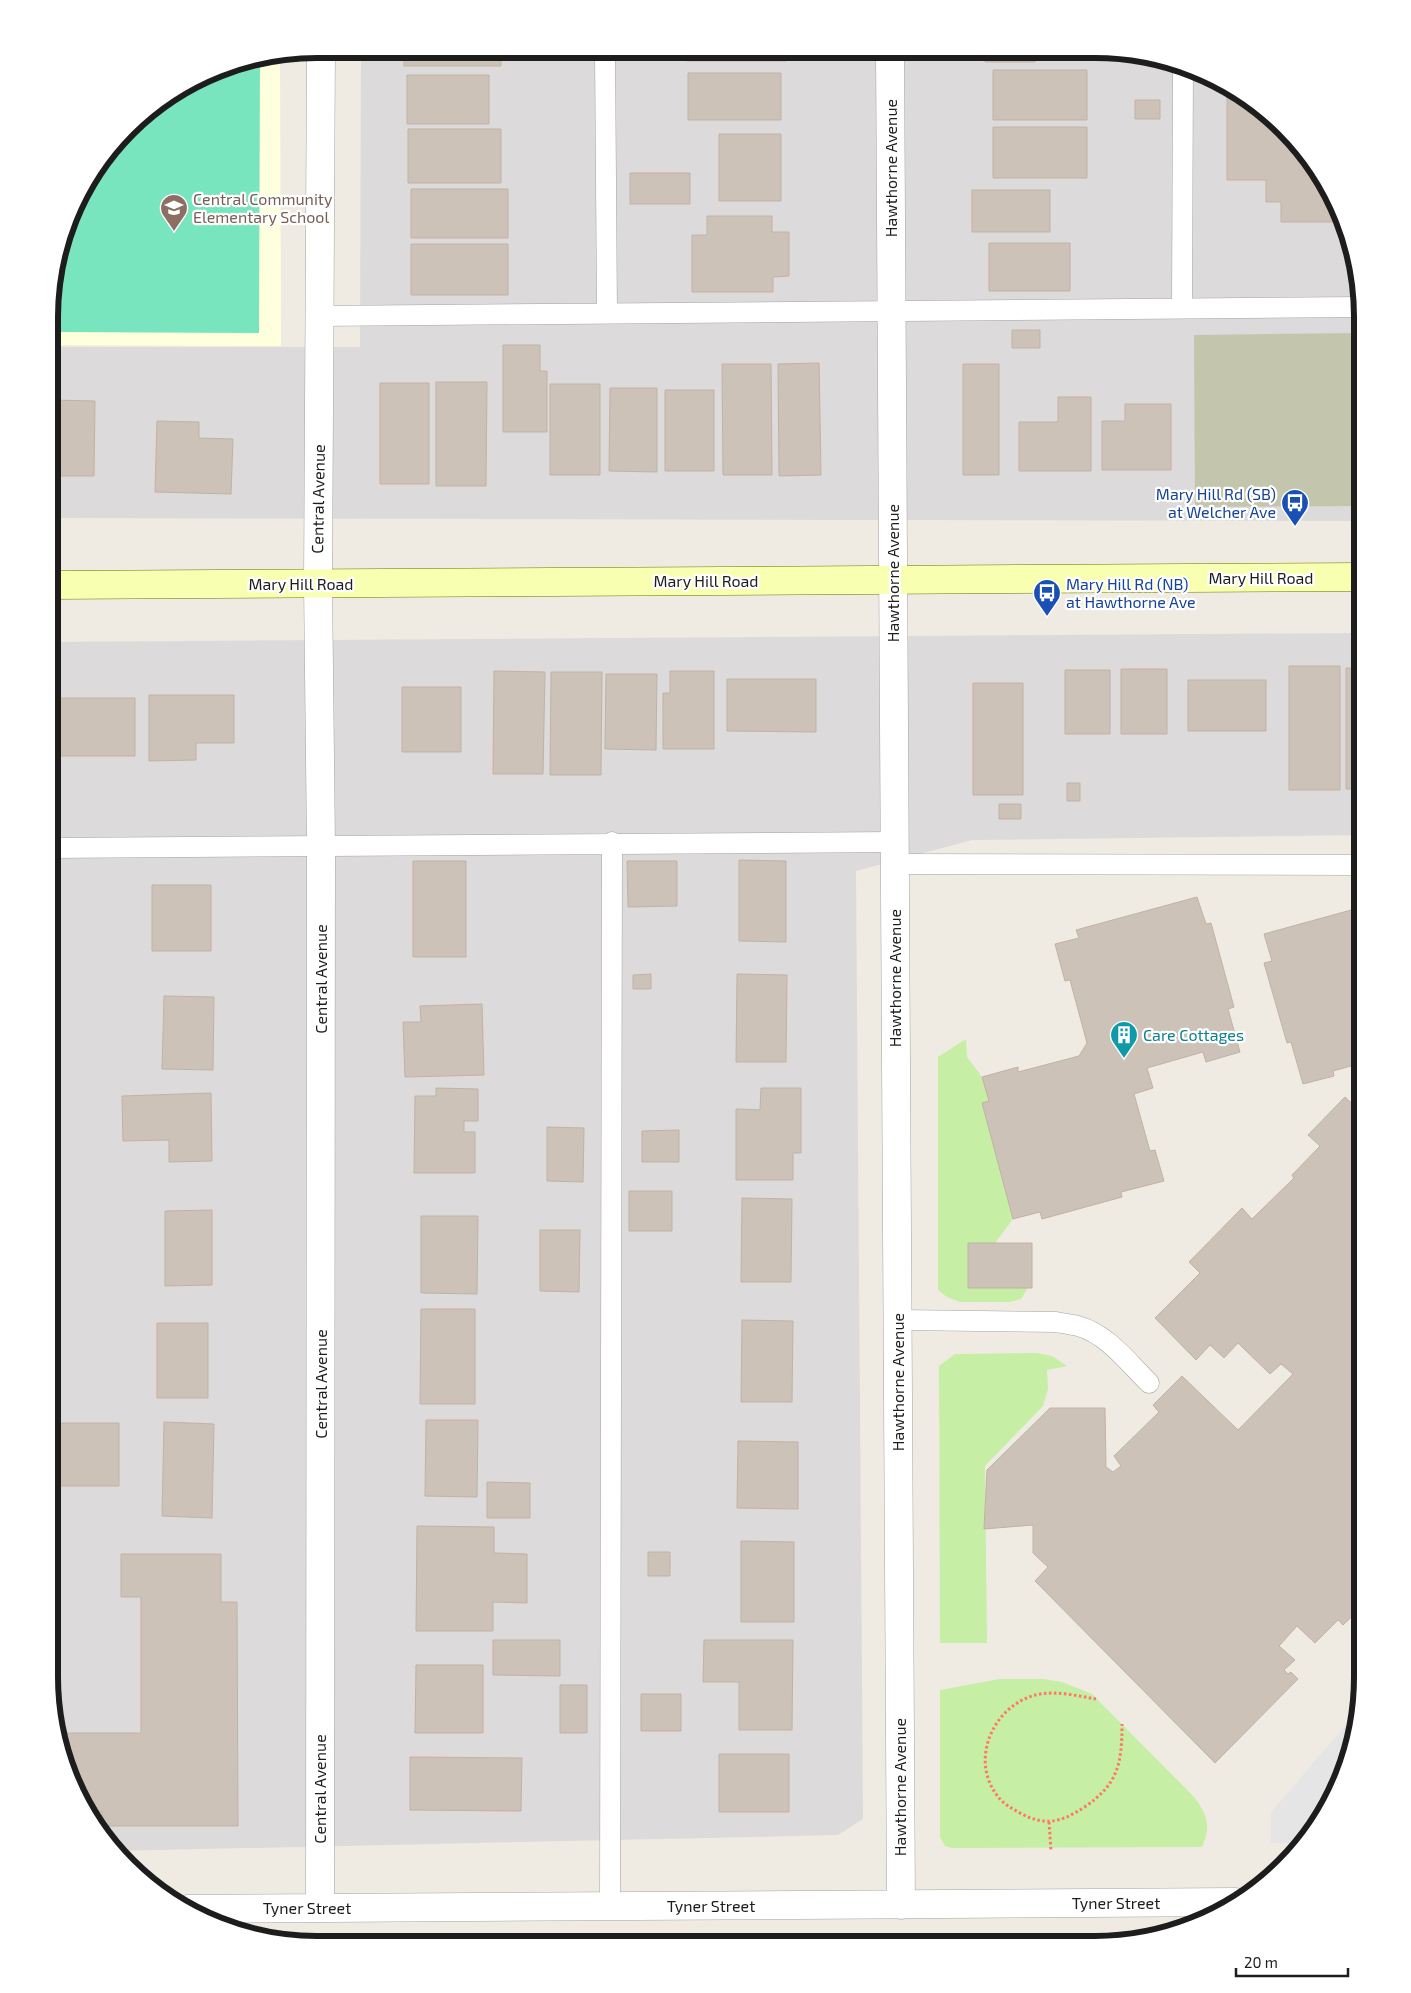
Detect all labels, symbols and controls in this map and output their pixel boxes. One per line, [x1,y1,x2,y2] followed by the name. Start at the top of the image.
[881,99,900,237] street label: Hawthorne Avenue
[193,189,333,226] place label: Central Community Elementary School
[159,193,189,232] school or university icon: Central Community Elementary School
[307,444,328,554] street label: Central Avenue
[1156,484,1276,521] place label: Mary Hill Rd (SB) at Welcher Ave
[1280,488,1310,527] bus stop icon: Mary Hill Rd (SB) at Welcher Ave
[883,504,902,642] street label: Hawthorne Avenue
[1208,568,1314,587] street label: Mary Hill Road
[653,571,759,590] street label: Mary Hill Road
[248,574,354,593] street label: Mary Hill Road
[1066,574,1196,611] place label: Mary Hill Rd (NB) at Hawthorne Ave
[1032,578,1062,617] bus stop icon: Mary Hill Rd (NB) at Hawthorne Ave
[885,909,904,1047] street label: Hawthorne Avenue
[311,924,330,1034] street label: Central Avenue
[1109,1020,1139,1059] building icon: Care Cottages
[1143,1025,1244,1044] place label: Care Cottages
[888,1313,907,1451] street label: Hawthorne Avenue
[311,1329,330,1439] street label: Central Avenue
[890,1718,909,1856] street label: Hawthorne Avenue
[310,1734,329,1844] street label: Central Avenue
[1072,1893,1160,1912] street label: Tyner Street
[667,1896,755,1915] street label: Tyner Street
[263,1898,351,1917] street label: Tyner Street
[1236,1946,1348,1978] scale bar
[1244,1953,1278,1971] text: 20 m

